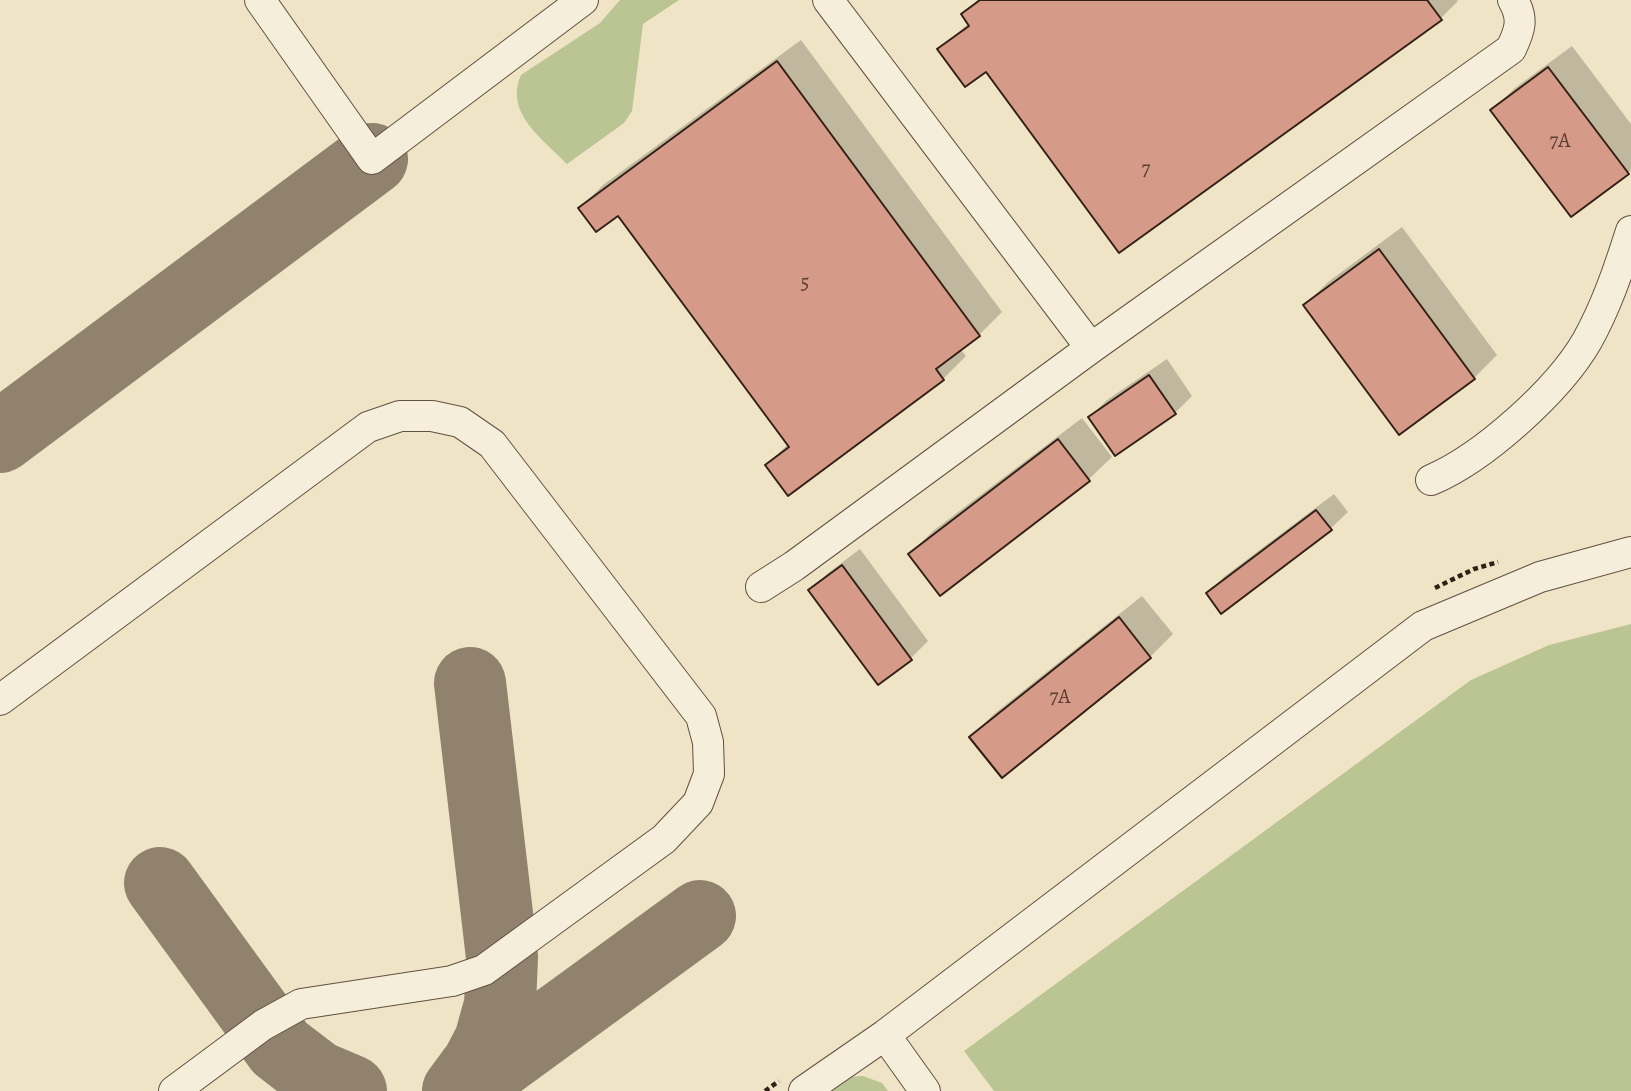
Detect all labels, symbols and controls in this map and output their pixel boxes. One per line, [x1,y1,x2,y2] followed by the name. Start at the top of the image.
[1549,129,1571,155] house number: 7А
[1142,157,1150,183] house number: 7
[800,271,810,297] house number: 5
[1049,685,1071,711] house number: 7А

